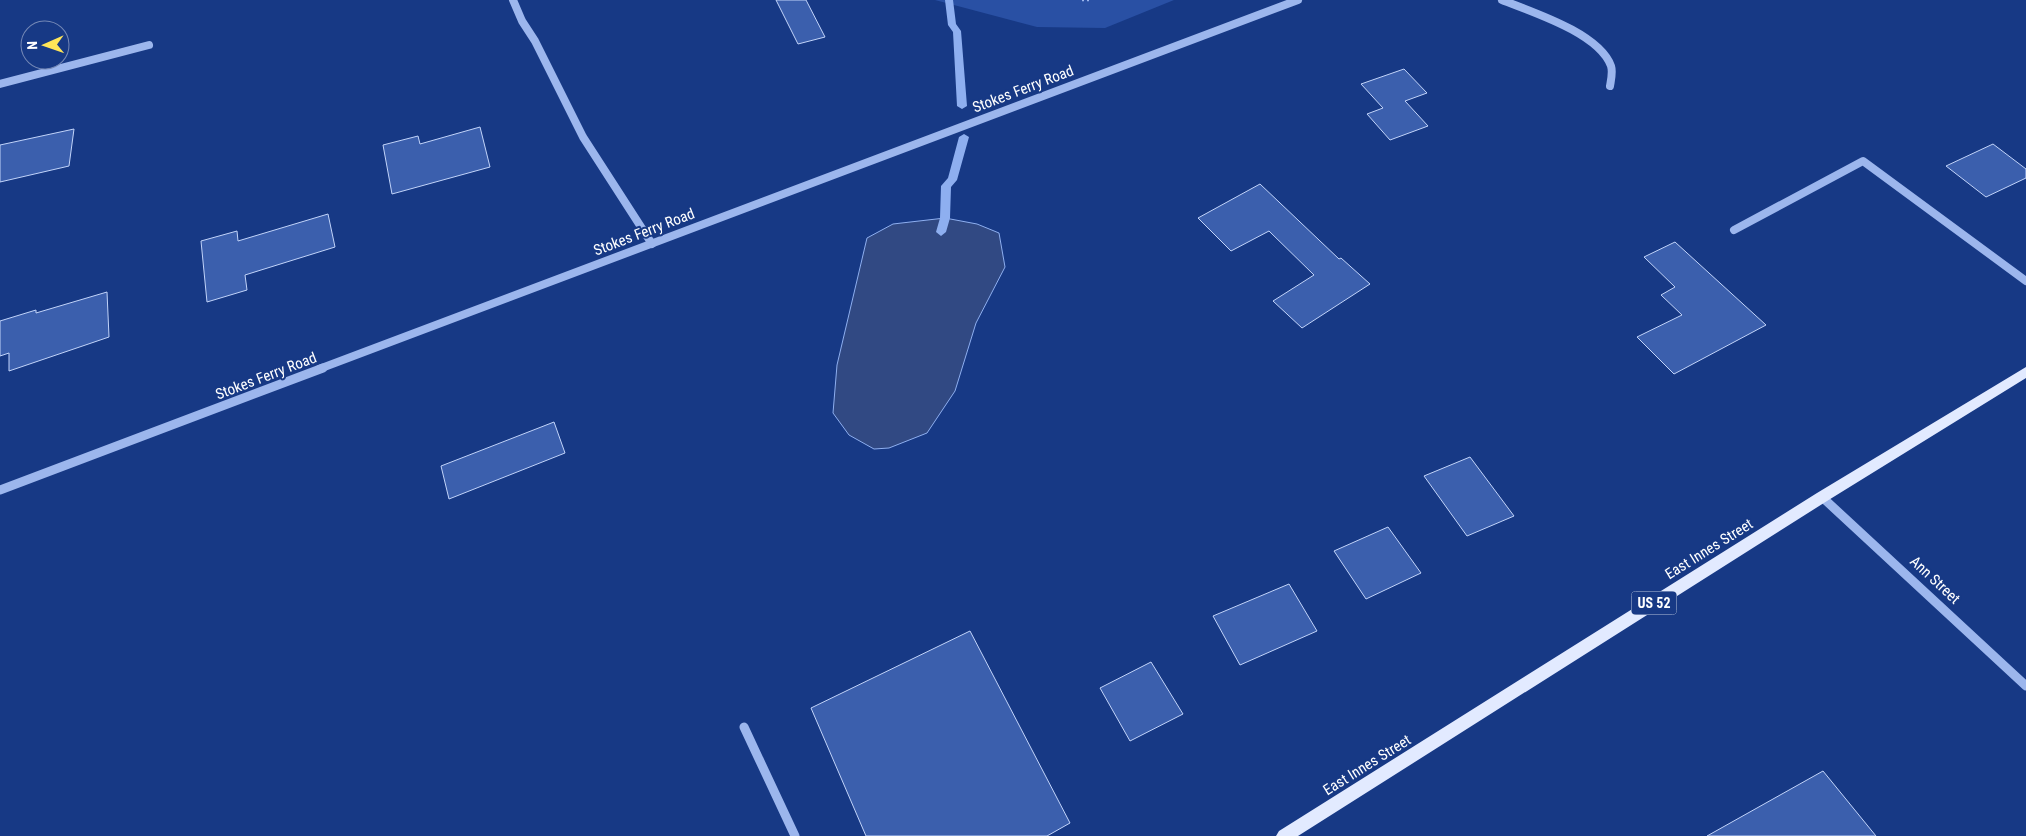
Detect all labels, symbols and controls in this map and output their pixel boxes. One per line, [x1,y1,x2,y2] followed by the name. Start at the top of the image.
[20,20,70,70] north arrow
[24,41,40,50] text: N
[970,61,1076,117] street label: Stokes Ferry Road
[591,204,697,260] street label: Stokes Ferry Road
[213,348,319,404] street label: Stokes Ferry Road
[1662,515,1756,583] street label: East Innes Street
[1906,552,1964,608] street label: Ann Street
[1632,592,1676,614] road number: US 52
[1320,731,1414,799] street label: East Innes Street

